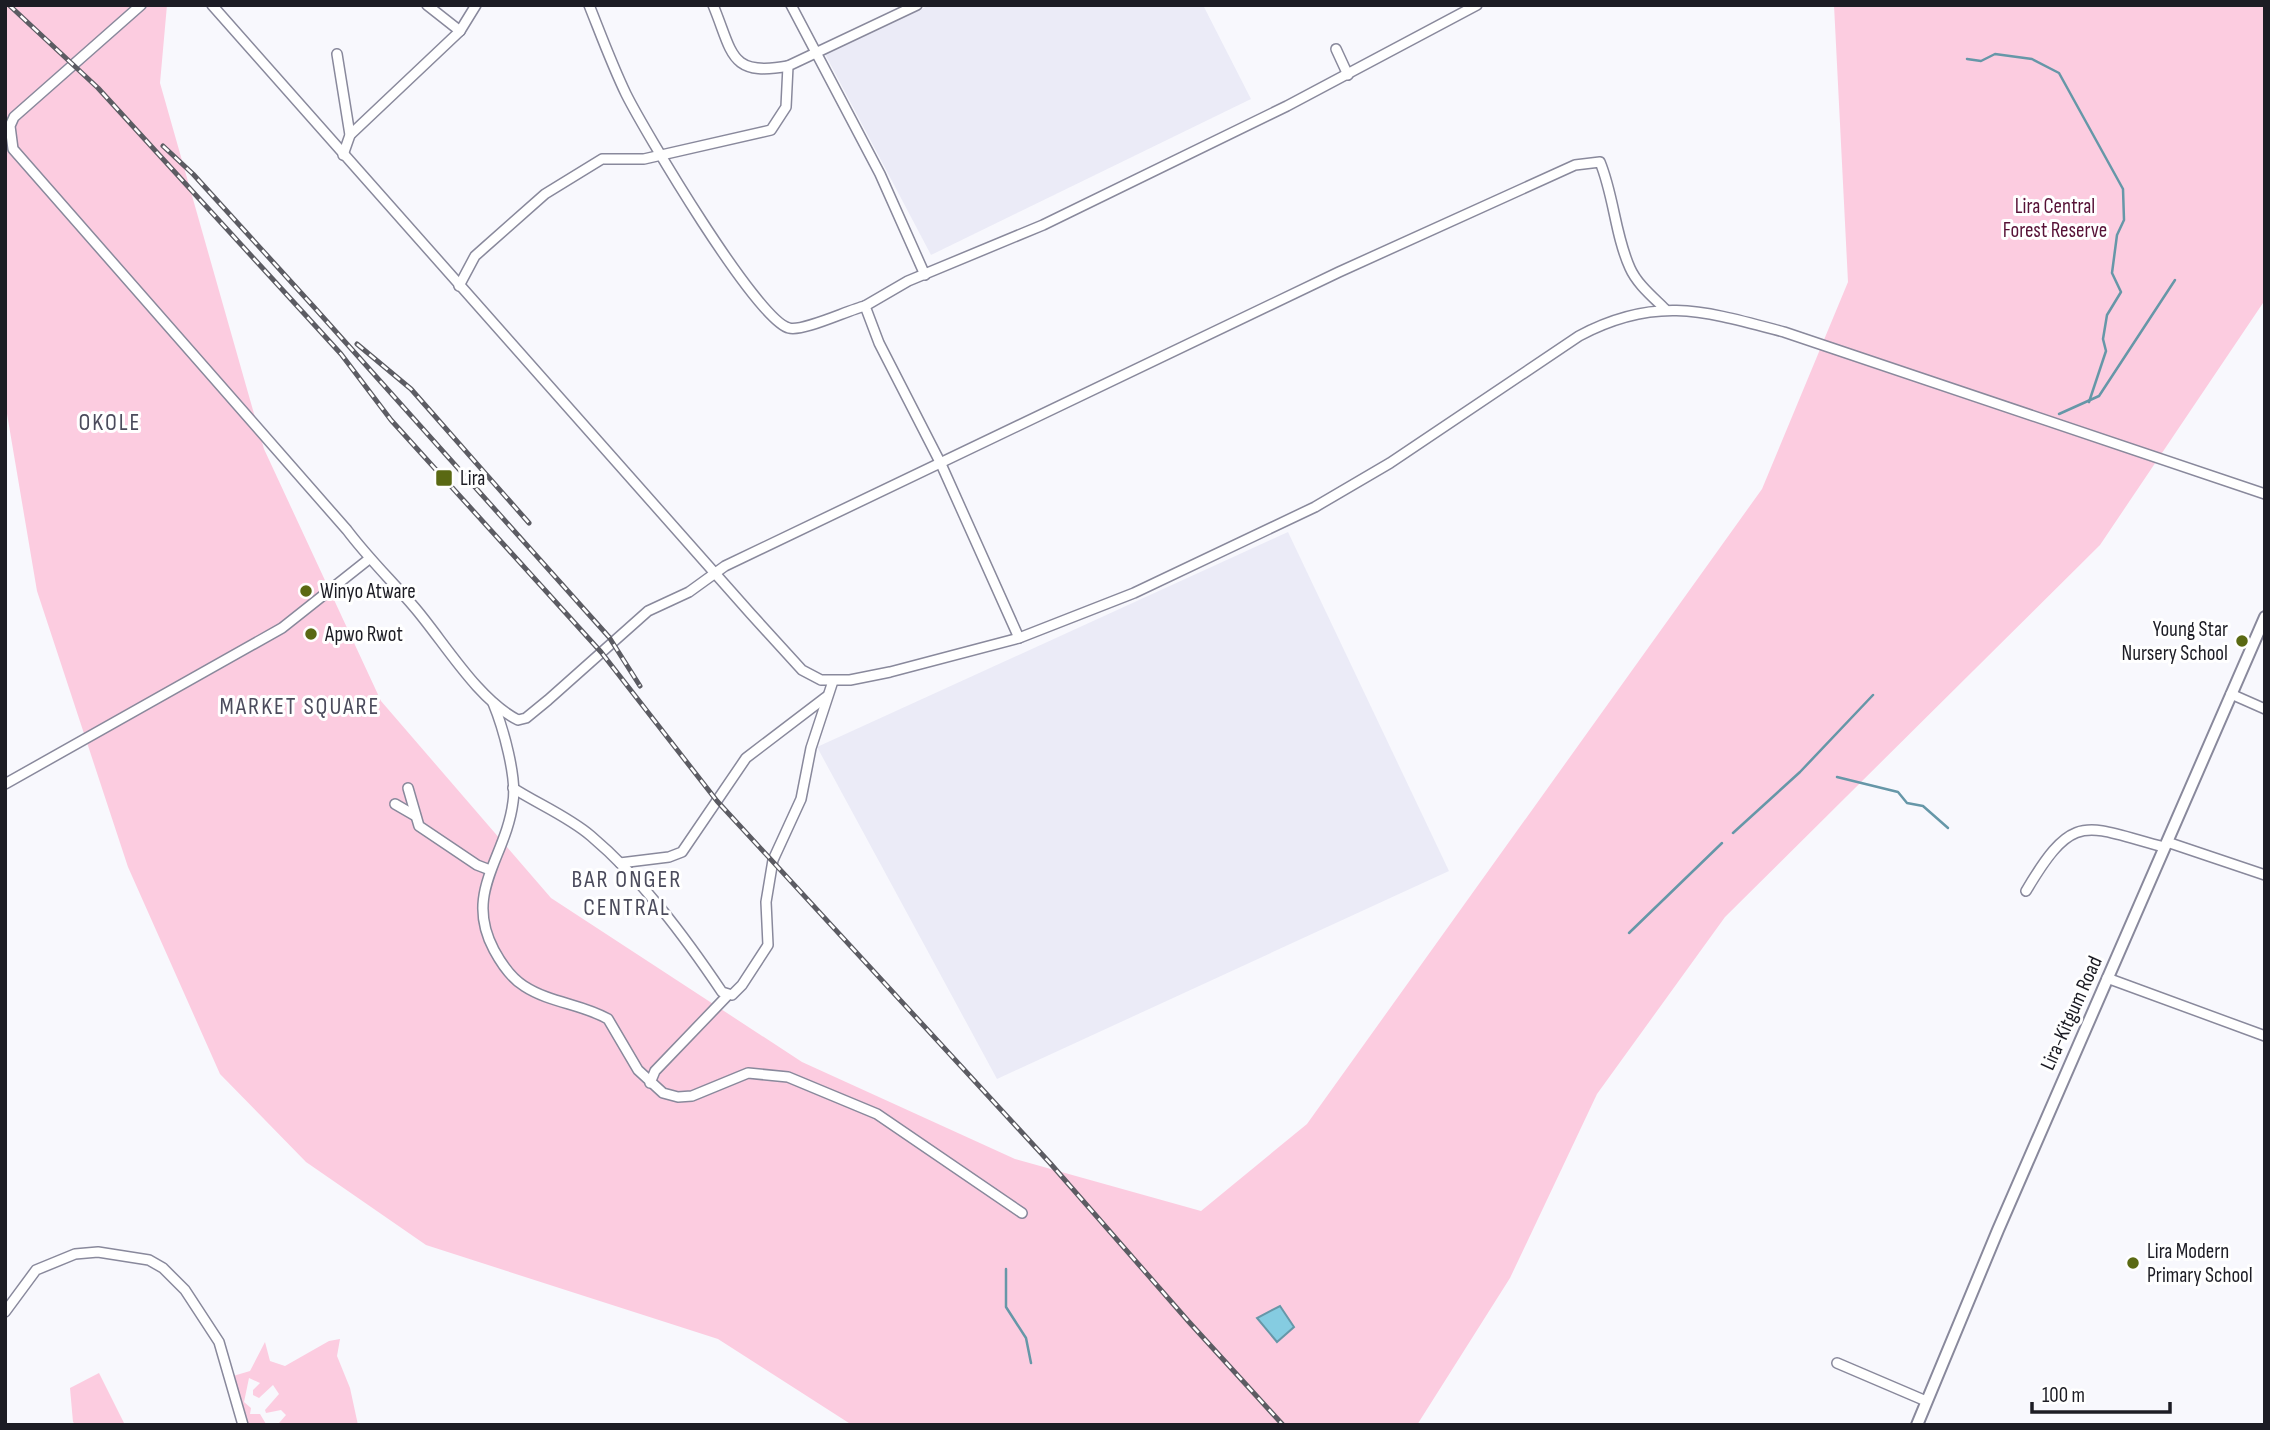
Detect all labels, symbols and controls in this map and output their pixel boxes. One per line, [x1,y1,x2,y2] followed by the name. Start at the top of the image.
[2003,194,2107,243] park label: Lira Central Forest Reserve
[79,408,141,437] district label: OKOLE
[460,466,485,491] place label: Lira
[434,468,454,488] marker: Lira
[320,579,416,604] place label: Winyo Atware
[298,583,314,599] marker: Winyo Atware
[2121,617,2228,666] place label: Young Star Nursery School
[324,622,403,647] place label: Apwo Rwot
[303,626,319,642] marker: Apwo Rwot
[2234,633,2250,649] marker: Young Star Nursery School
[220,692,380,721] district label: MARKET SQUARE
[572,865,682,922] district label: BAR ONGER CENTRAL
[2035,952,2108,1074] street label: Lira-Kitgum Road
[2147,1239,2253,1288] place label: Lira Modern Primary School
[2125,1255,2141,1271] marker: Lira Modern Primary School
[2032,1370,2170,1414] scale bar
[2042,1383,2085,1408] text: 100 m

